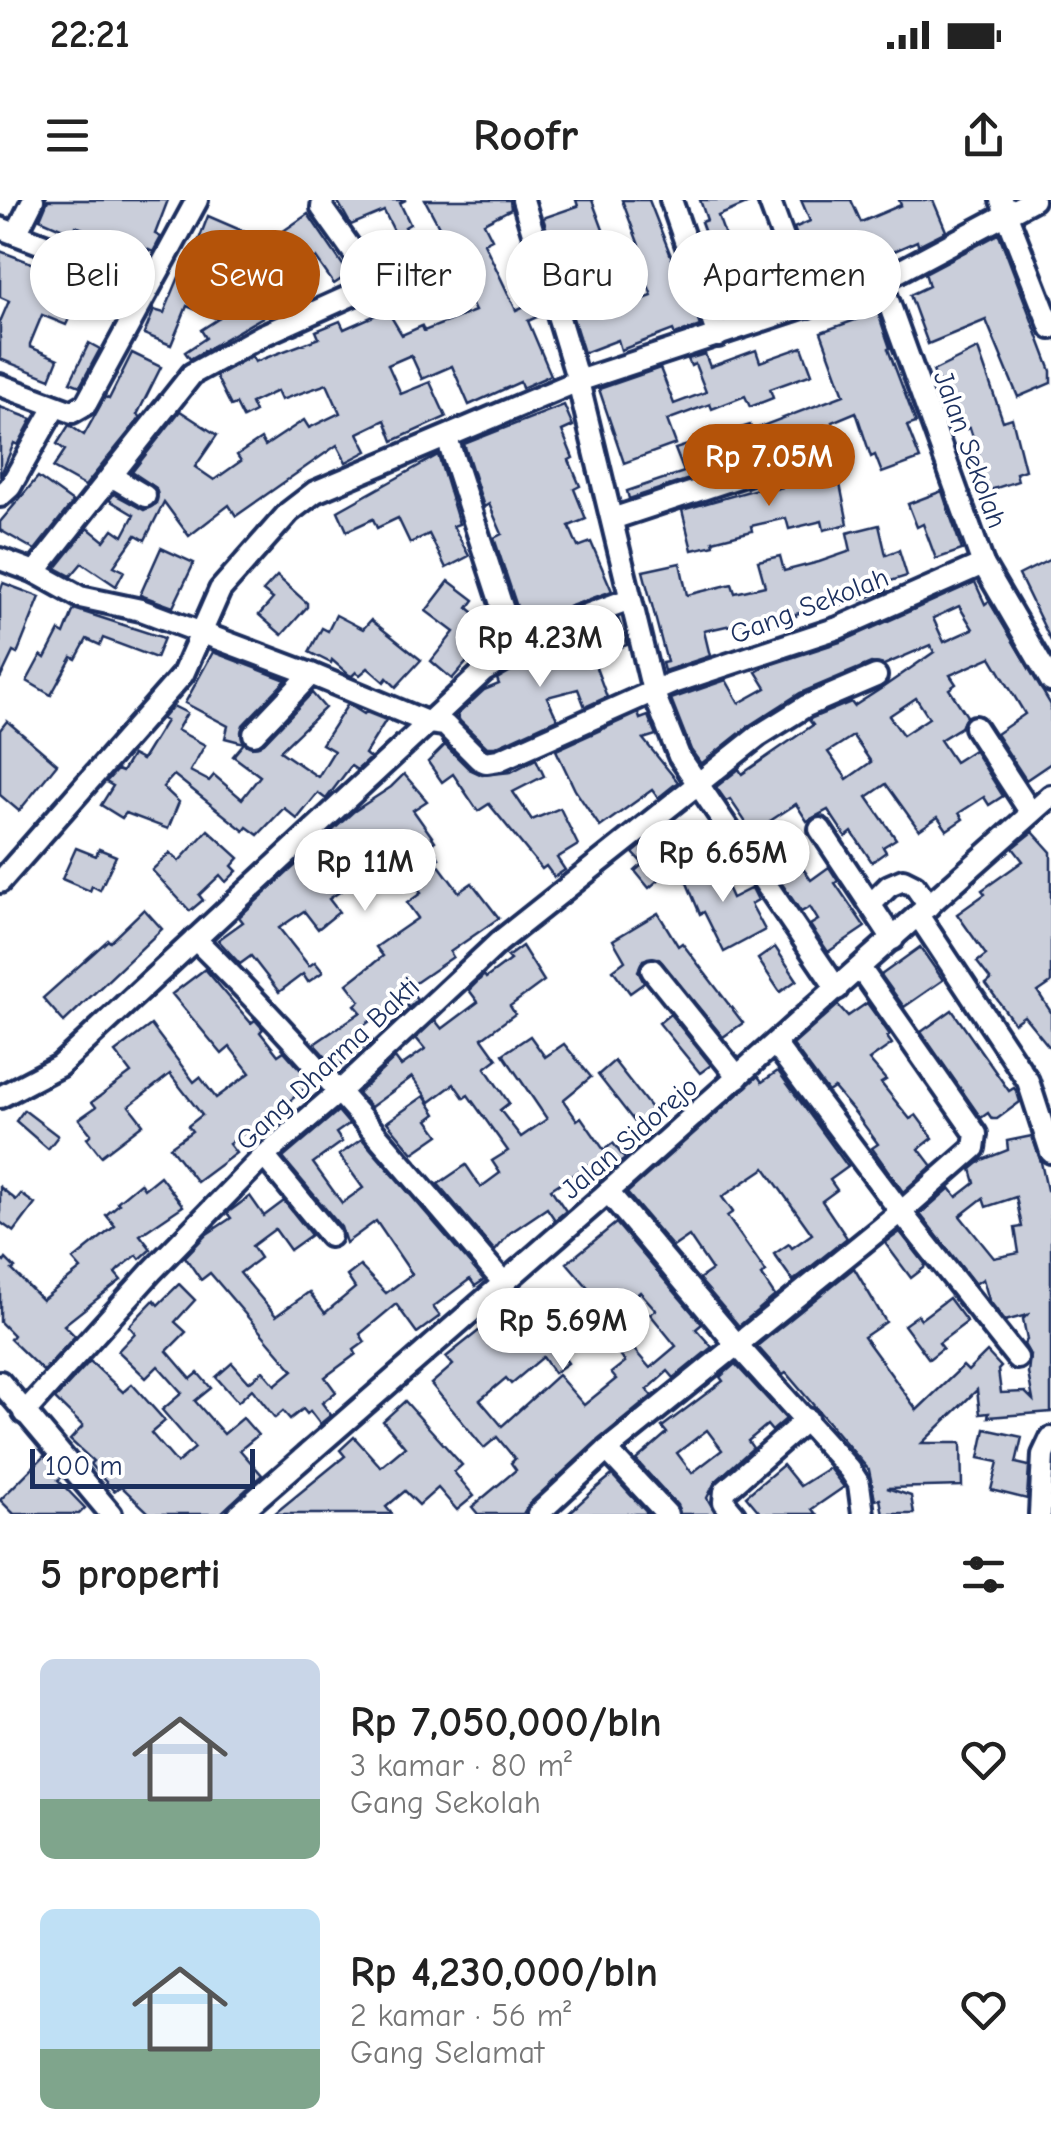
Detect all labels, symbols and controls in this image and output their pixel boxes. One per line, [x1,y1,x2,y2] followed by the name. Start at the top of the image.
[50,13,130,57] text: 22:21
[40,108,95,163] icon: menu
[956,108,1011,163] icon: share
[473,109,578,161] text: Roofr
[30,230,155,320] chip: Beli
[175,230,320,320] chip: Sewa
[340,230,486,320] chip: Filter
[506,230,648,320] chip: Baru
[668,230,901,320] chip: Apartemen
[927,366,1013,533] street label: Jalan Sekolah
[666,424,872,509] pin: Rp 7.05M
[705,438,833,475] text: Rp 7.05M
[726,561,893,651] street label: Gang Sekolah
[437,605,643,690] pin: Rp 4.23M
[477,619,603,656] text: Rp 4.23M
[620,820,826,905] pin: Rp 6.65M
[284,829,446,914] pin: Rp 11M
[659,834,787,871] text: Rp 6.65M
[316,843,414,880] text: Rp 11M
[229,971,426,1157] street label: Gang Dharma Bakti
[555,1070,704,1206] street label: Jalan Sidorejo
[460,1288,666,1373] pin: Rp 5.69M
[499,1302,627,1339] text: Rp 5.69M
[30,1444,255,1488] scale bar
[45,1450,123,1482] text: 100 m
[956,1547,1011,1602] icon: filters
[40,1550,221,1599] text: 5 properti
[350,1698,662,1747] text: Rp 7,050,000/bln
[120,1699,240,1819] icon: home
[956,1732,1011,1787] icon: heart
[350,1747,572,1784] text: 3 kamar · 80 m²
[350,1784,541,1821] text: Gang Sekolah
[350,1948,658,1997] text: Rp 4,230,000/bln
[120,1949,240,2069] icon: home
[956,1982,1011,2037] icon: heart
[350,1997,571,2034] text: 2 kamar · 56 m²
[350,2034,544,2071] text: Gang Selamat

